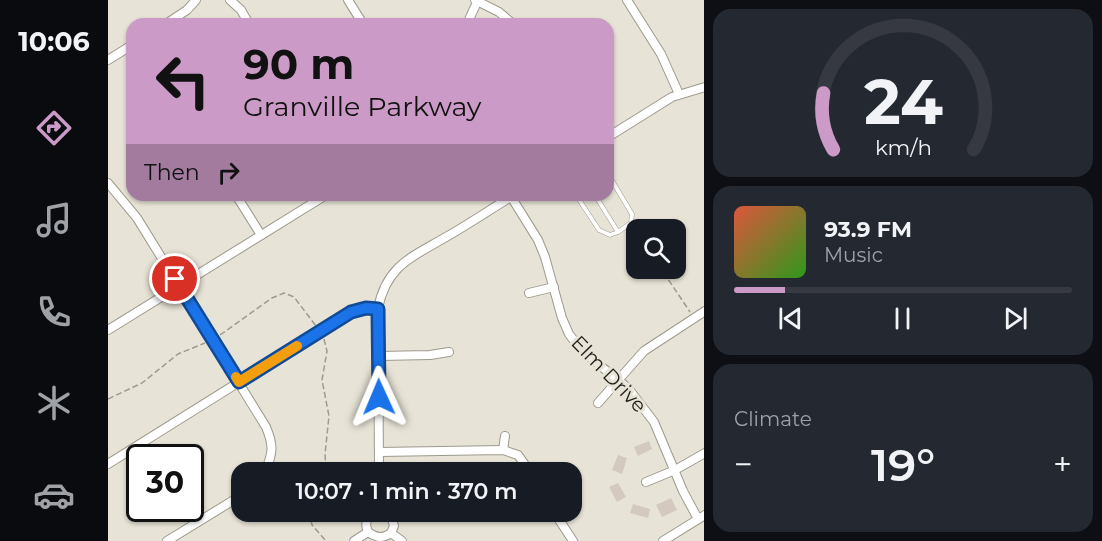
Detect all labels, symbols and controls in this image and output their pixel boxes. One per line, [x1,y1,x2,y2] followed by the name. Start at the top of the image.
[18,25,90,58] text: 10:06
[243,38,354,90] text: 90 m
[144,42,222,120] icon: left
[863,64,943,140] text: 24
[243,90,482,123] text: Granville Parkway
[33,107,75,149] icon: directions
[874,135,932,161] text: km/h
[212,156,245,189] icon: right
[144,159,200,186] text: Then
[33,199,75,241] icon: music
[824,216,912,243] text: 93.9 FM
[626,219,686,279] map controls
[626,219,686,279] button: search
[824,243,883,267] text: Music
[149,253,200,304] pin
[158,262,191,295] icon: arrive
[33,291,75,333] icon: phone
[774,302,807,335] icon: previous
[886,302,919,335] icon: pause
[999,302,1032,335] icon: next
[566,331,652,417] street label: Elm Drive
[347,365,411,429] position arrow
[33,382,75,424] icon: climate
[734,407,812,431] text: Climate
[871,437,935,492] text: 19°
[126,444,204,522] speed limit sign: 30
[734,444,753,484] text: −
[1053,444,1072,484] text: +
[33,474,75,516] icon: car
[295,478,518,505] text: 10:07 · 1 min · 370 m

